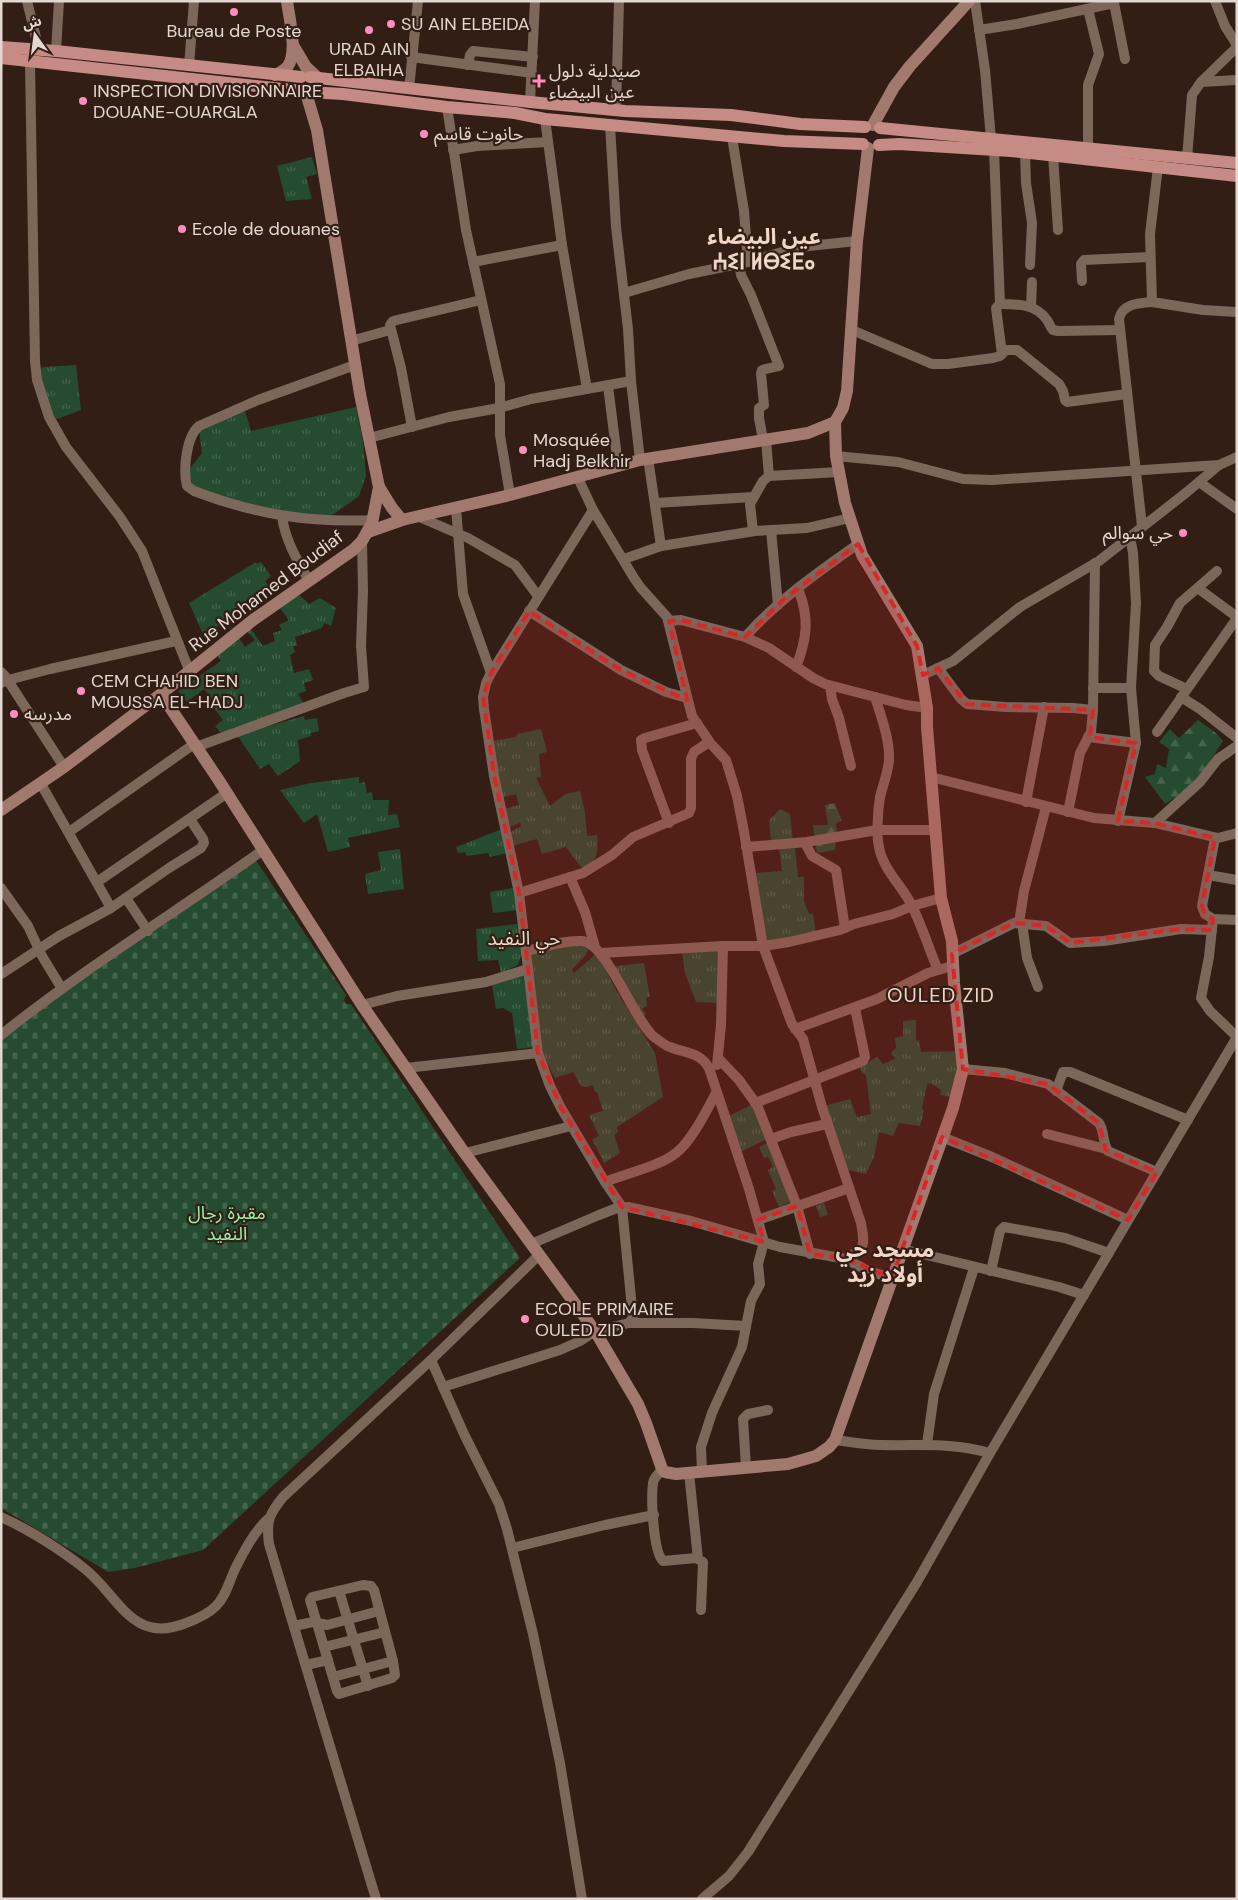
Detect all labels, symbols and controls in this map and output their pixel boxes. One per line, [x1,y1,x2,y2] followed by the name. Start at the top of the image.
[228,6,240,18] marker: Bureau de Poste
[10,10,60,60] north arrow
[20,11,43,33] text: ش
[401,12,530,36] place label: SU AIN ELBEIDA
[385,18,397,30] marker: SU AIN ELBEIDA
[166,19,302,43] place label: Bureau de Poste
[363,24,375,36] marker: URAD AIN ELBAIHA
[329,37,409,82] place label: URAD AIN ELBAIHA
[549,59,641,104] place label: صيدلية دلول عين البيضاء
[533,75,545,87] marker: صيدلية دلول عين البيضاء
[93,79,322,124] place label: INSPECTION DIVISIONNAIRE DOUANE-OUARGLA
[77,95,89,107] marker: INSPECTION DIVISIONNAIRE DOUANE-OUARGLA
[434,122,523,147] place label: حانوت قاسم
[418,128,430,140] marker: حانوت قاسم
[192,217,340,241] place label: Ecole de douanes
[707,222,821,276] district label: عين البيضاء ⵄⵉⵏ ⵍⴱⵉⴹⴰ
[176,223,188,235] marker: Ecole de douanes
[533,428,631,473] place label: Mosquée Hadj Belkhir
[517,444,529,456] marker: Mosquée Hadj Belkhir
[1103,521,1173,546] place label: حي سوالم
[184,525,348,657] street label: Rue Mohamed Boudiaf
[1177,527,1189,539] marker: حي سوالم
[91,669,243,714] place label: CEM CHAHID BEN MOUSSA EL-HADJ
[75,685,87,697] marker: CEM CHAHID BEN MOUSSA EL-HADJ
[24,702,72,726] place label: مدرسه
[8,708,20,720] marker: مدرسه
[488,926,560,953] district label: حي النفيد
[887,982,995,1008] district label: OULED ZID
[188,1201,266,1246] park label: مقبرة رجال النفيد
[836,1235,934,1289] district label: مسجد حي أولاد زيد
[535,1297,674,1342] place label: ECOLE PRIMAIRE OULED ZID
[519,1313,531,1325] marker: ECOLE PRIMAIRE OULED ZID

